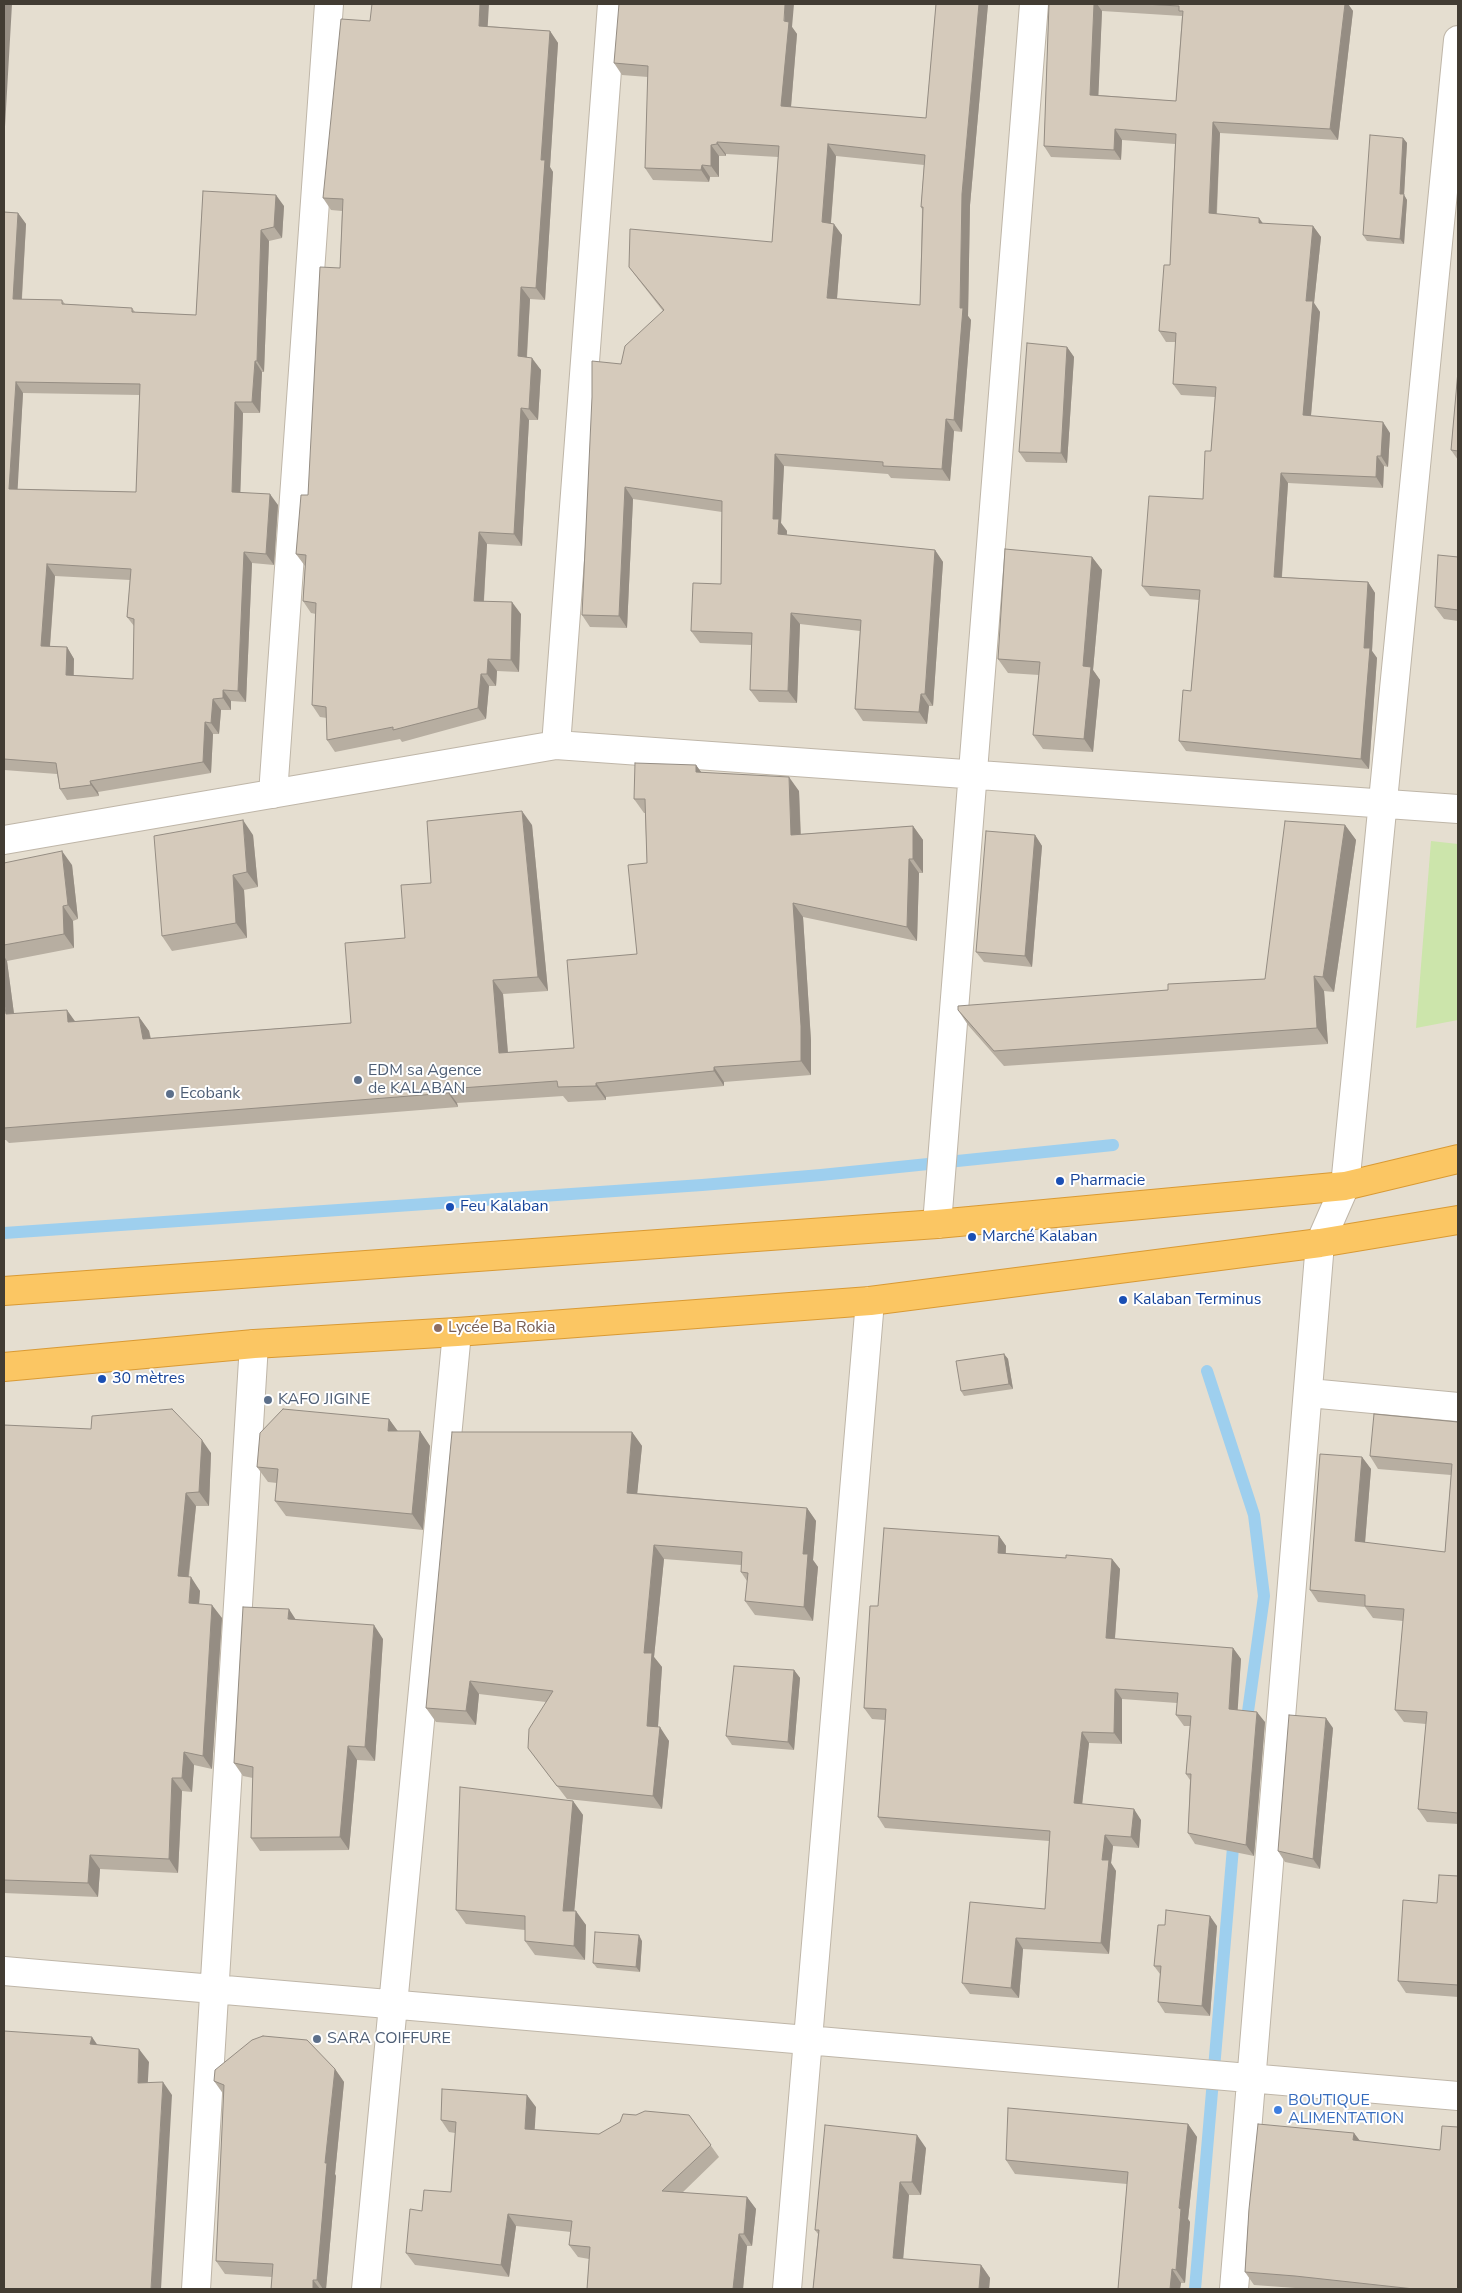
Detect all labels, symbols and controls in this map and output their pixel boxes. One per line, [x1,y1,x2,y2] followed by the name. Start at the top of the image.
[368,1061,482,1099] place label: EDM sa Agence de KALABAN
[352,1074,364,1086] marker: EDM sa Agence de KALABAN
[180,1084,240,1104] place label: Ecobank
[164,1088,176,1100] marker: Ecobank
[1070,1171,1145,1191] place label: Pharmacie
[1054,1175,1066,1187] marker: Pharmacie
[460,1197,549,1217] place label: Feu Kalaban
[444,1201,456,1213] marker: Feu Kalaban
[982,1227,1097,1247] place label: Marché Kalaban
[966,1231,978,1243] marker: Marché Kalaban
[1133,1290,1262,1310] place label: Kalaban Terminus
[1117,1294,1129,1306] marker: Kalaban Terminus
[448,1318,556,1338] place label: Lycée Ba Rokia
[432,1322,444,1334] marker: Lycée Ba Rokia
[112,1369,185,1389] place label: 30 mètres
[96,1373,108,1385] marker: 30 mètres
[278,1390,370,1410] place label: KAFO JIGINE
[262,1394,274,1406] marker: KAFO JIGINE
[327,2029,451,2049] place label: SARA COIFFURE
[311,2033,323,2045] marker: SARA COIFFURE
[1288,2091,1404,2129] place label: BOUTIQUE ALIMENTATION
[1272,2104,1284,2116] marker: BOUTIQUE ALIMENTATION

